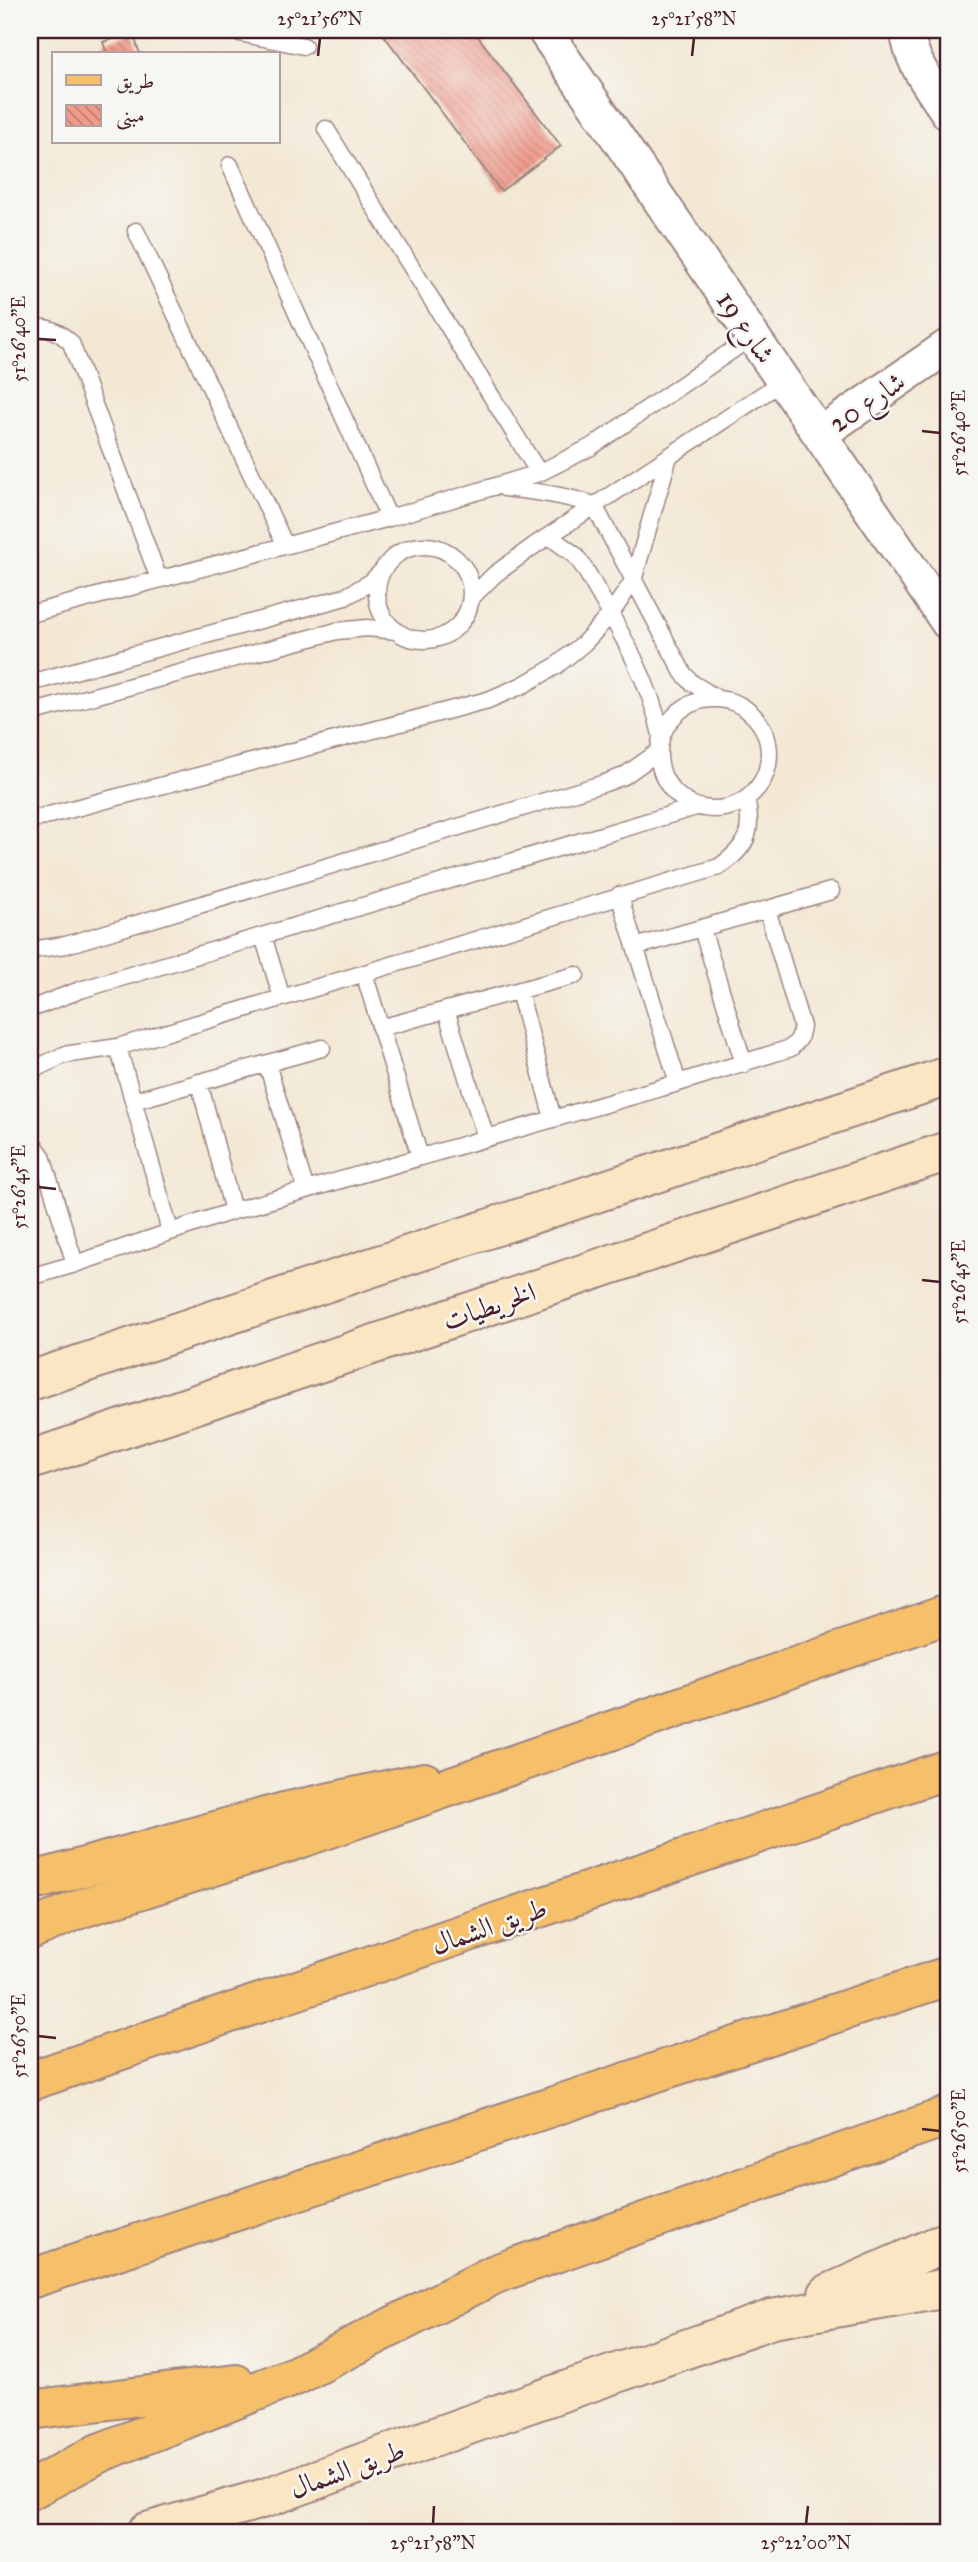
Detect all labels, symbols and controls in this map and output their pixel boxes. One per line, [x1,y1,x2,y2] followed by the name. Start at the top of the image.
[277,8,363,30] text: 25°21'56"N
[651,8,737,30] text: 25°21'58"N
[52,52,280,144] legend
[116,68,154,94] text: طريق
[116,102,145,130] text: مبنى
[704,284,783,374] street label: شارع 19
[8,296,30,382] text: 51°26'40"E
[822,364,915,445] street label: شارع 20
[948,390,970,476] text: 51°26'40"E
[8,1145,30,1229] text: 51°26'45"E
[948,1240,970,1324] text: 51°26'45"E
[438,1274,540,1338] street label: الخريطيات
[426,1890,552,1962] street label: طريق الشمال
[8,1994,30,2078] text: 51°26'50"E
[948,2089,970,2173] text: 51°26'50"E
[284,2432,410,2506] street label: طريق الشمال
[390,2532,476,2554] text: 25°21'58"N
[761,2532,851,2554] text: 25°22'00"N

